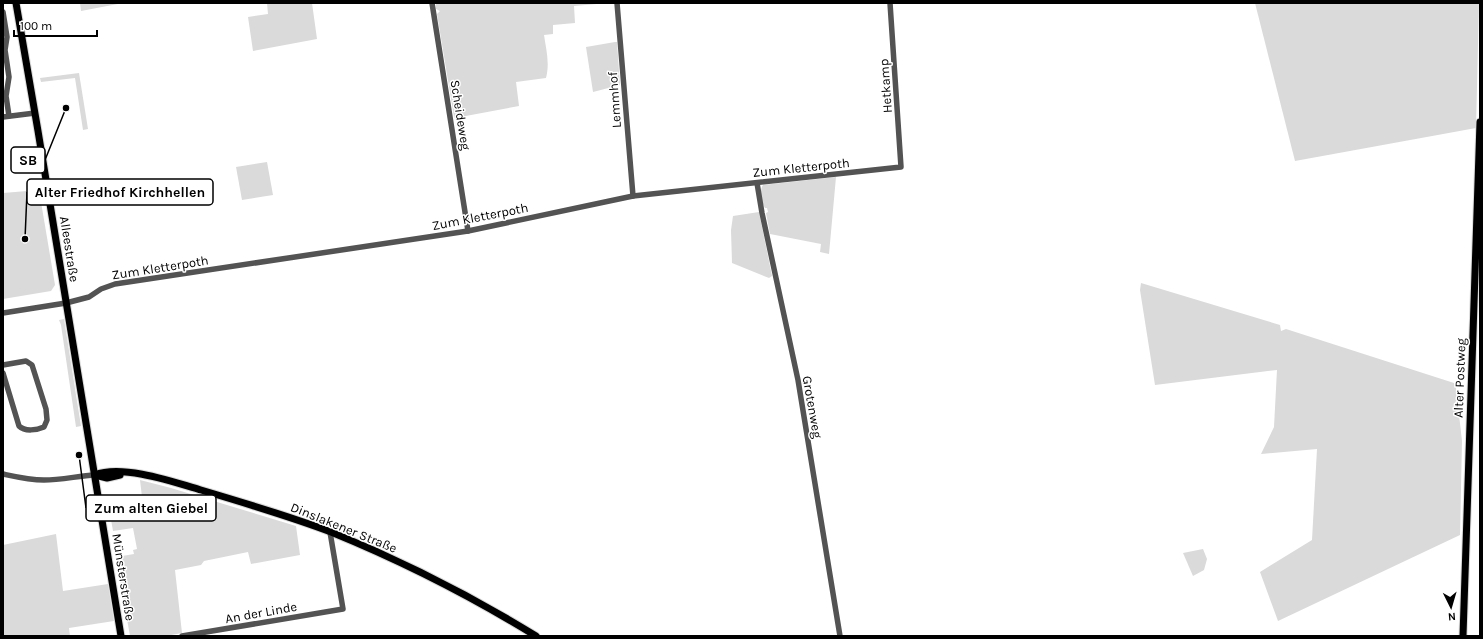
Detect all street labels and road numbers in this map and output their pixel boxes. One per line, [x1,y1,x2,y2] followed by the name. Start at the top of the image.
[876,58,895,114] street label: Hetkamp
[605,71,624,129] street label: Lemmhof
[448,79,474,152] street label: Scheideweg
[752,155,850,180] street label: Zum Kletterpoth
[431,200,529,233] street label: Zum Kletterpoth
[57,215,82,283] street label: Alleestraße
[111,252,209,283] street label: Zum Kletterpoth
[1451,337,1468,418] street label: Alter Postweg
[800,375,825,440] street label: Grotenweg
[288,499,400,556] street label: Dinslakener Straße
[109,532,138,622] street label: Münsterstraße
[224,599,299,626] street label: An der Linde

